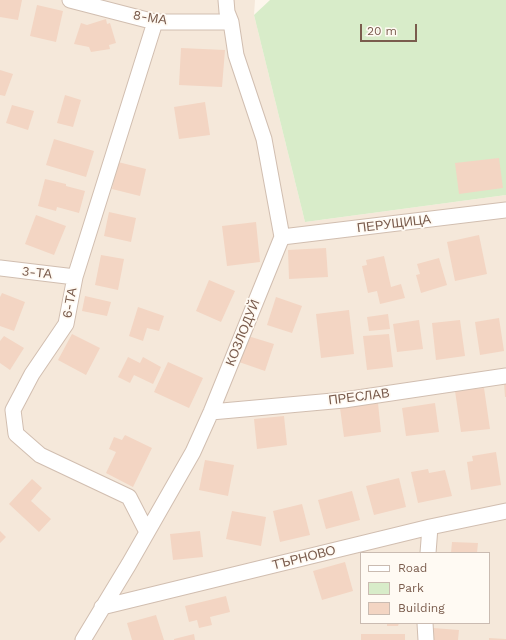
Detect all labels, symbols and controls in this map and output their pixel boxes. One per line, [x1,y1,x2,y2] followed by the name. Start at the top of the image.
[132,8,168,28] street label: 8-МА
[362,16,419,42] scale bar
[367,24,397,38] text: 20 m
[356,212,432,236] street label: ПЕРУЩИЦА
[21,264,53,282] street label: 3-ТА
[60,287,80,319] street label: 6-ТА
[223,298,263,368] street label: КОЗЛОДУЙ
[328,386,390,408] street label: ПРЕСЛАВ
[271,543,337,573] street label: ТЪРНОВО
[360,552,490,624] legend
[398,561,427,575] text: Road
[398,581,424,595] text: Park
[398,601,445,615] text: Building

